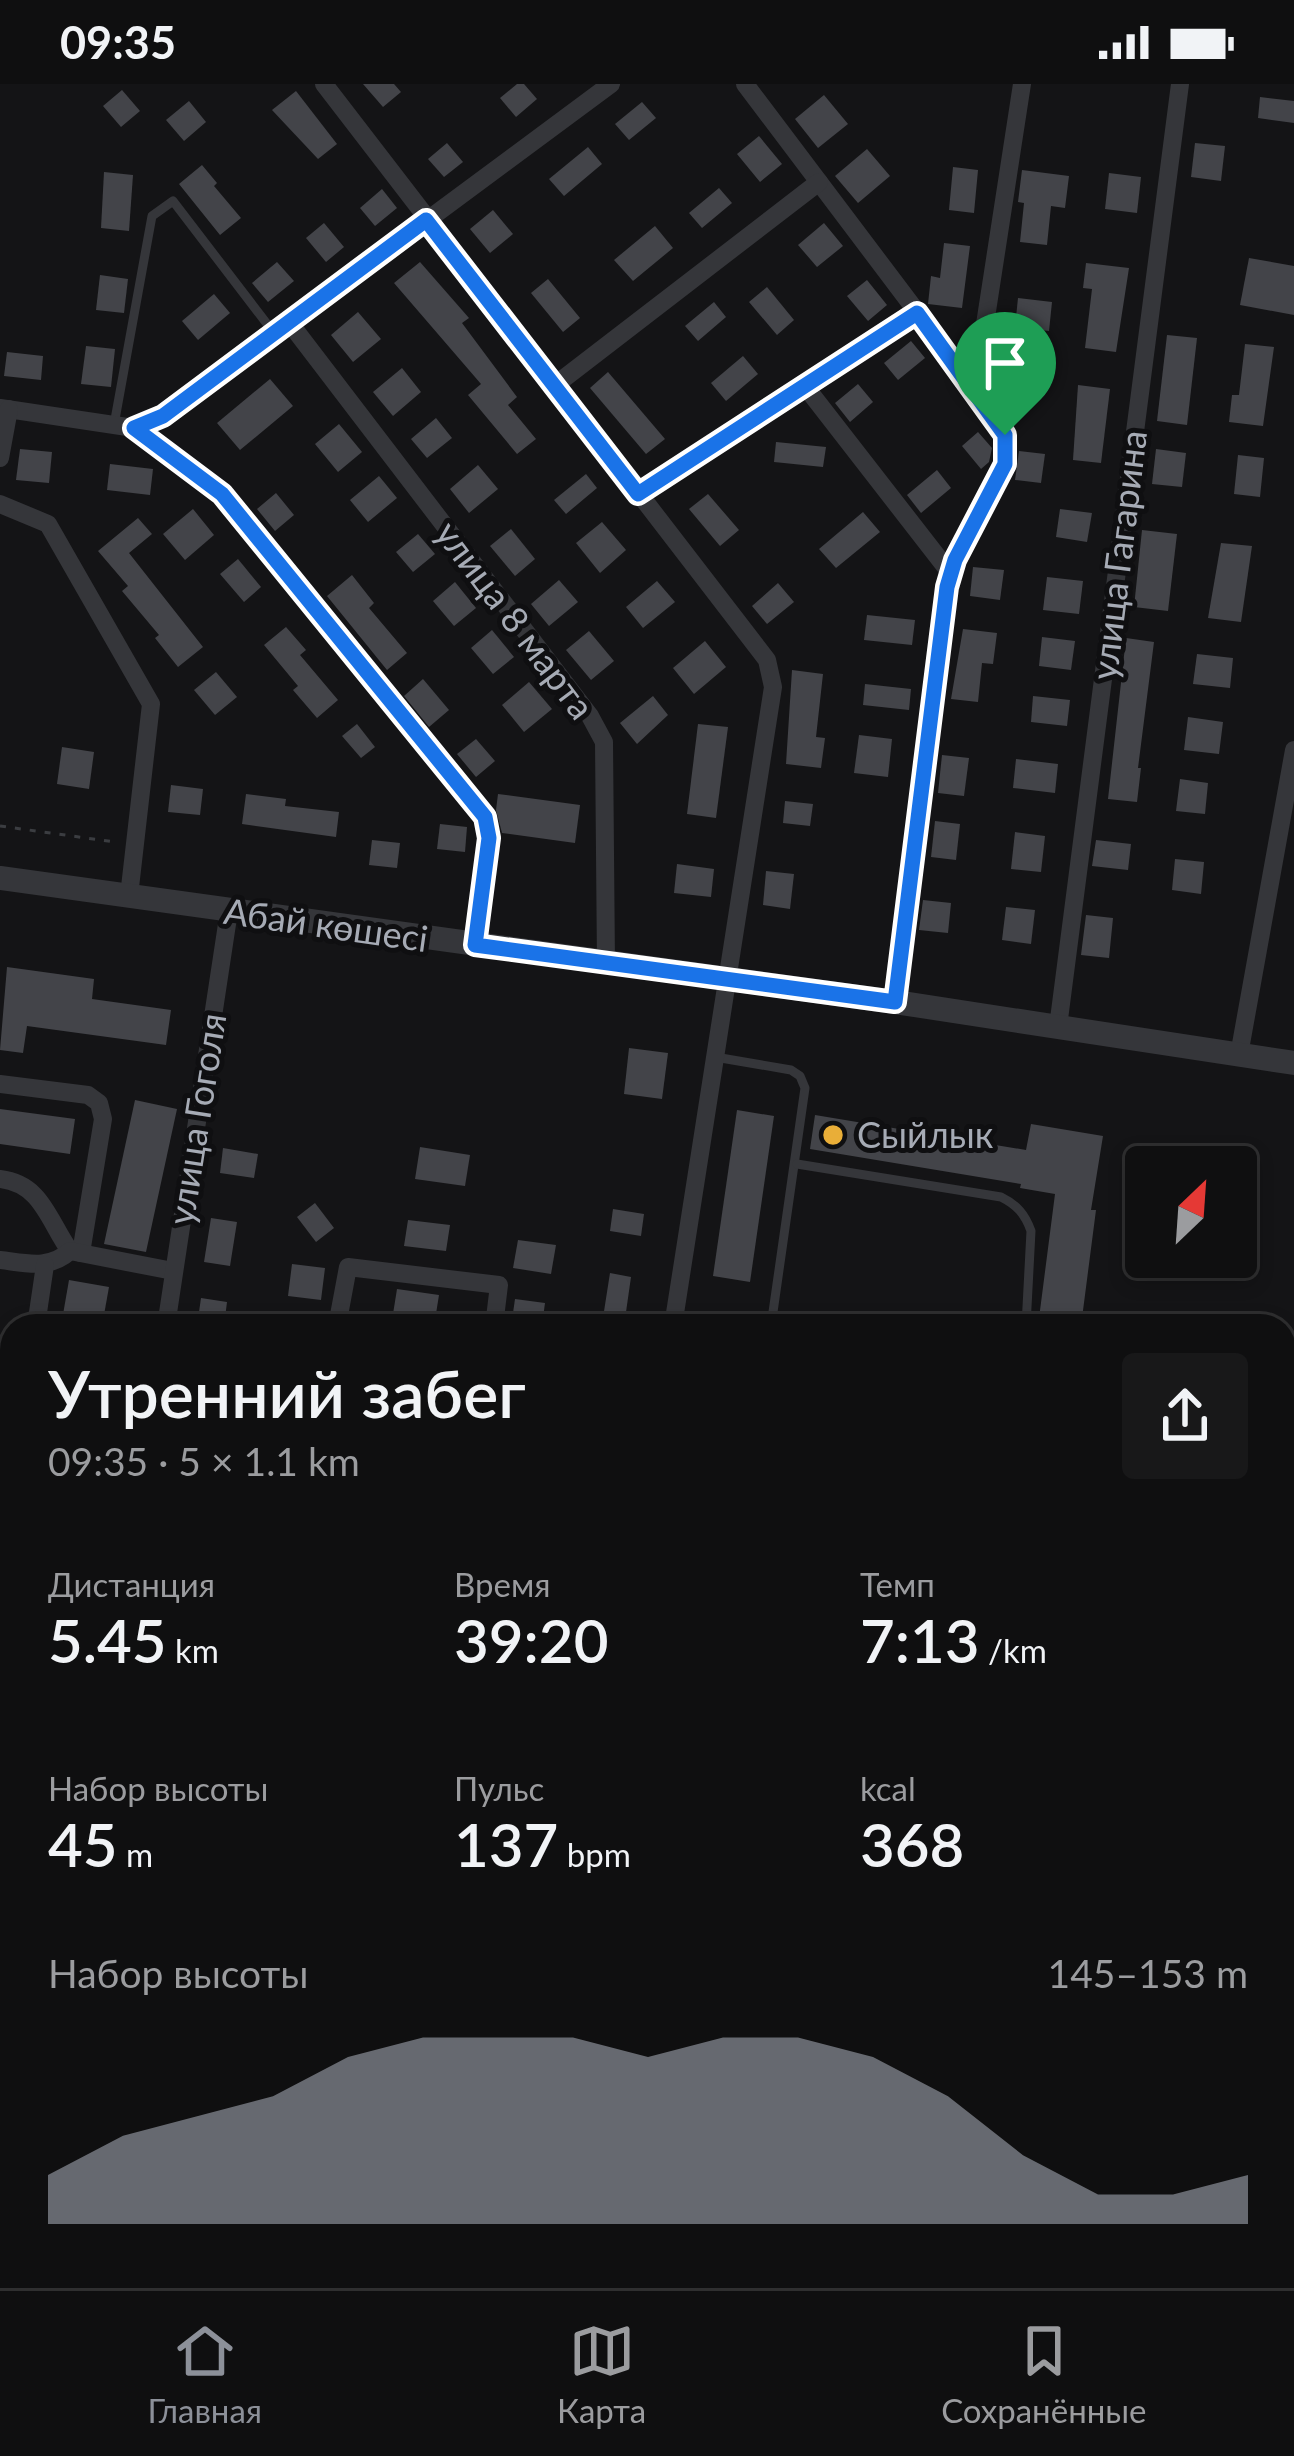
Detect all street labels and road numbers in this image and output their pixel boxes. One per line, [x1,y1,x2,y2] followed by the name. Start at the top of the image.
[1081,428,1155,682] street label: улица Гагарина
[427,512,605,727] street label: улица 8 марта
[221,888,431,960] street label: Абай көшесі
[158,1010,234,1228] street label: улица Гоголя

